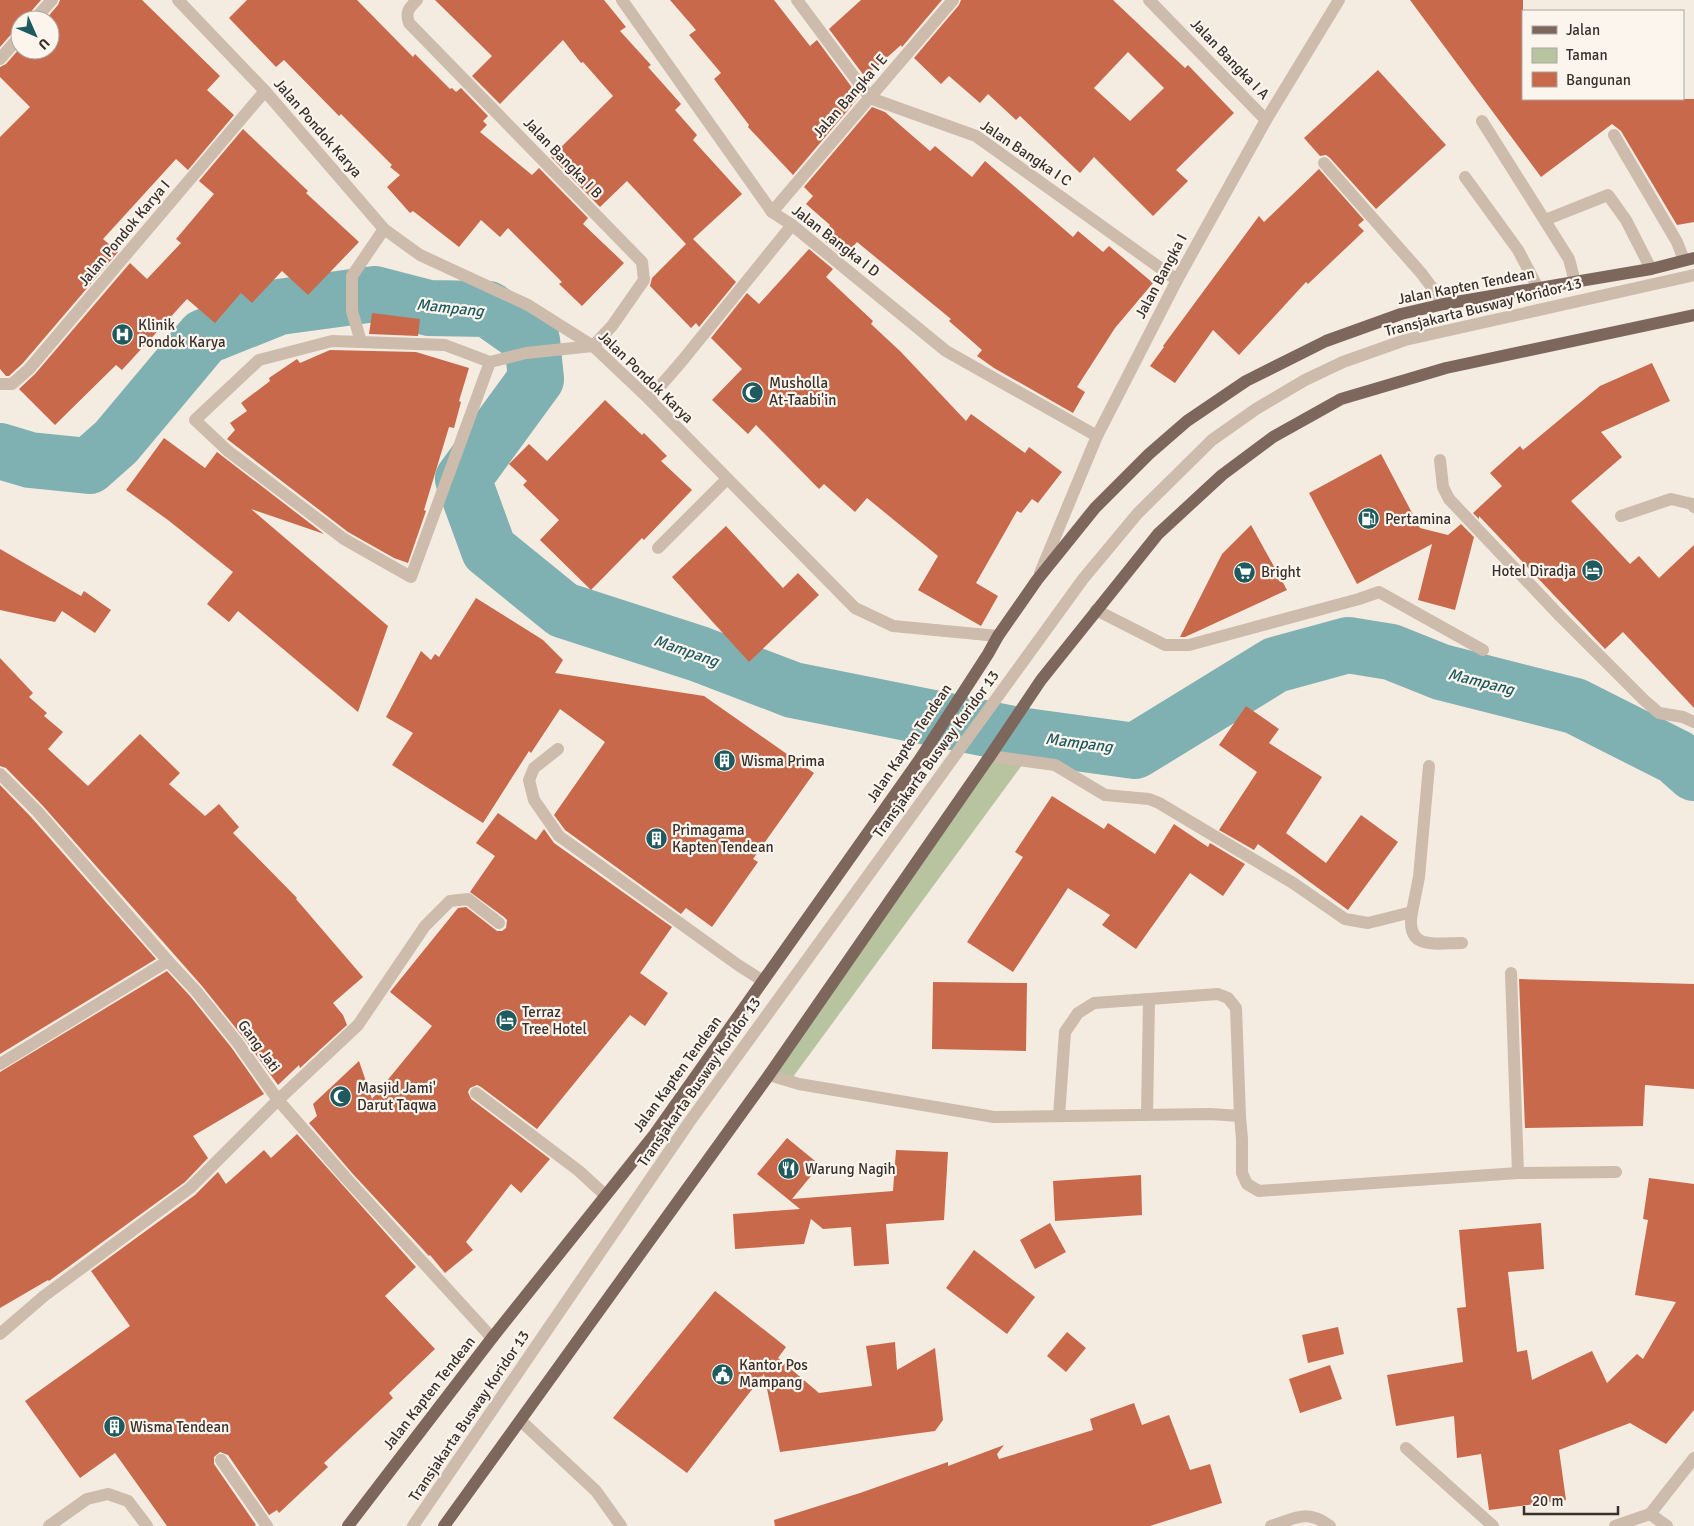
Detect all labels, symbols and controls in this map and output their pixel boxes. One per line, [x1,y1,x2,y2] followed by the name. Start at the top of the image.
[10,10,60,60] north arrow
[1522,10,1684,100] legend
[1187,15,1273,103] street label: Jalan Bangka I A
[1566,21,1600,39] text: Jalan
[34,34,53,53] text: U
[1566,46,1608,64] text: Taman
[809,51,891,141] street label: Jalan Bangka I E
[1566,71,1631,89] text: Bangunan
[270,75,366,181] street label: Jalan Pondok Karya
[520,114,606,202] street label: Jalan Bangka I B
[977,116,1075,190] street label: Jalan Bangka I C
[74,176,174,290] street label: Jalan Pondok Karya I
[789,201,883,281] street label: Jalan Bangka I D
[1131,231,1191,321] street label: Jalan Bangka I
[1396,264,1536,308] street label: Jalan Kapten Tendean
[1382,274,1584,340] street label: Transjakarta Busway Koridor 13
[415,295,486,322] water label: Mampang
[138,316,226,351] place label: Klinik Pondok Karya
[110,322,134,346] hospital icon: Klinik Pondok Karya
[595,327,697,427] street label: Jalan Pondok Karya
[769,374,836,409] place label: Musholla At-Taabi'in
[741,380,765,404] mosque icon: Musholla At-Taabi'in
[1357,507,1381,531] fuel station icon: Pertamina
[1385,510,1451,528] place label: Pertamina
[1580,559,1604,583] hotel icon: Hotel Diradja
[1233,560,1257,584] supermarket icon: Bright
[1491,562,1576,580] place label: Hotel Diradja
[1261,563,1301,581] place label: Bright
[651,631,723,672] water label: Mampang
[1446,664,1518,700] water label: Mampang
[869,667,1003,841] street label: Transjakarta Busway Koridor 13
[863,680,955,806] street label: Jalan Kapten Tendean
[1044,729,1115,757] water label: Mampang
[713,749,737,773] building icon: Wisma Prima
[741,752,825,770] place label: Wisma Prima
[672,821,774,856] place label: Primagama Kapten Tendean
[644,827,668,851] building icon: Primagama Kapten Tendean
[633,994,765,1170] street label: Transjakarta Busway Koridor 13
[522,1003,587,1038] place label: Terraz Tree Hotel
[494,1009,518,1033] hotel icon: Terraz Tree Hotel
[629,1012,725,1136] street label: Jalan Kapten Tendean
[234,1016,284,1076] street label: Gang Jati
[357,1079,437,1114] place label: Masjid Jami' Darut Taqwa
[329,1085,353,1109] mosque icon: Masjid Jami' Darut Taqwa
[777,1157,801,1181] restaurant icon: Warung Nagih
[805,1160,896,1178] place label: Warung Nagih
[405,1327,533,1505] street label: Transjakarta Busway Koridor 13
[379,1333,479,1453] street label: Jalan Kapten Tendean
[739,1356,808,1391] place label: Kantor Pos Mampang
[711,1362,735,1386] public building icon: Kantor Pos Mampang
[102,1415,126,1439] building icon: Wisma Tendean
[130,1418,229,1436] place label: Wisma Tendean
[1524,1484,1618,1516] scale bar
[1532,1492,1563,1510] text: 20 m

